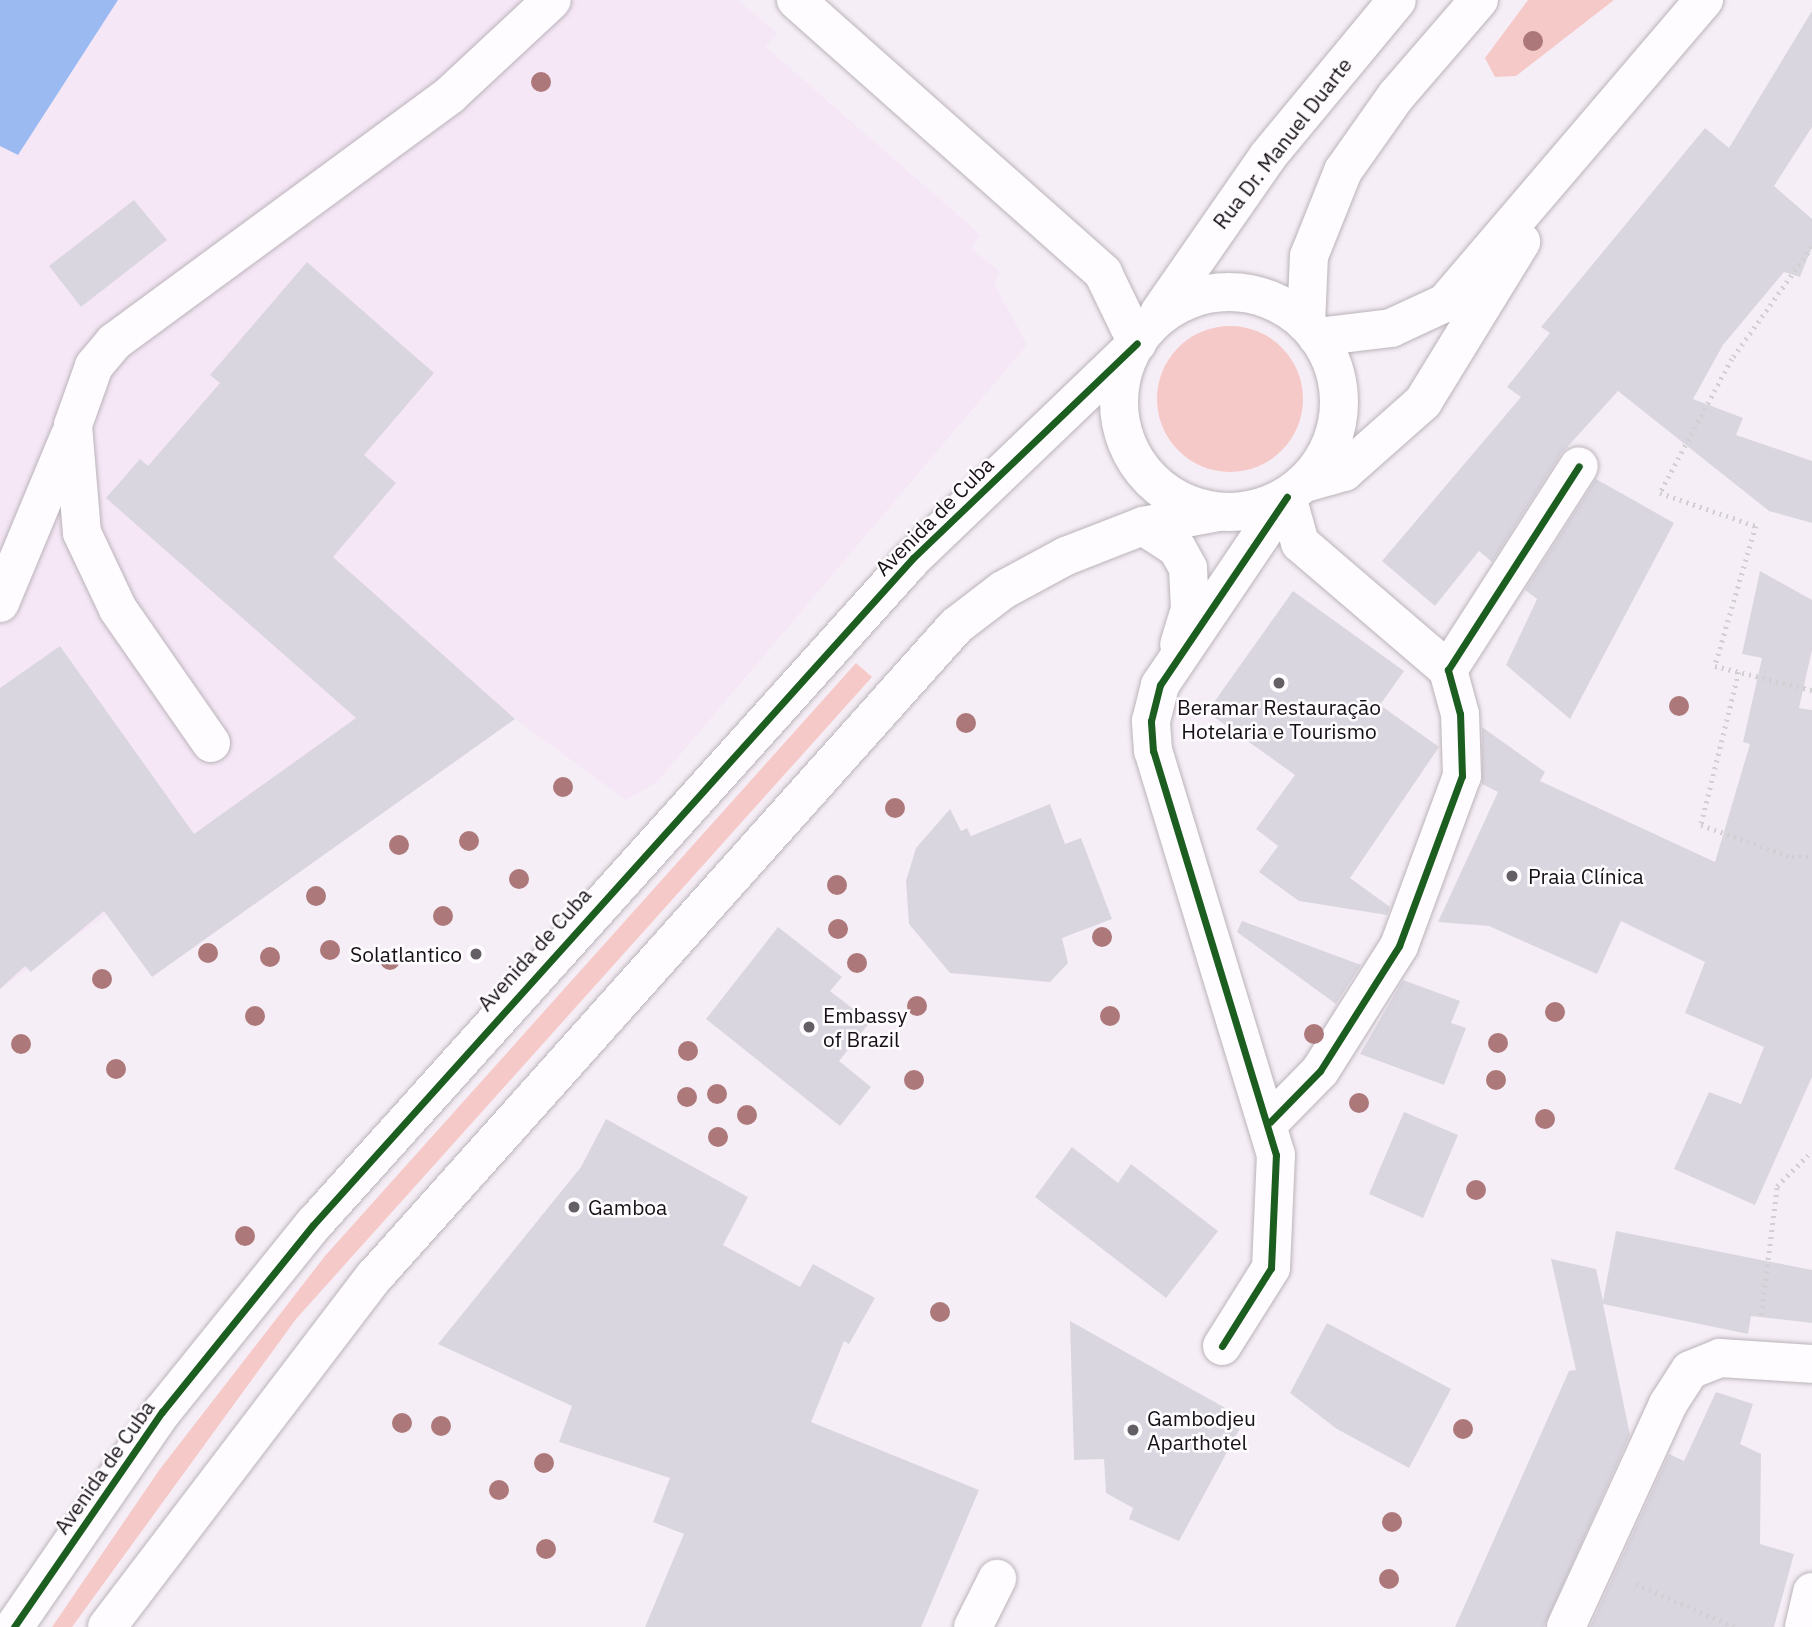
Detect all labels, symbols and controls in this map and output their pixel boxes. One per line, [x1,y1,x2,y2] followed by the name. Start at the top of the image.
[1207,52,1357,234] street label: Rua Dr. Manuel Duarte
[869,451,999,581] street label: Avenida de Cuba
[1271,675,1287,691] marker: Beramar Restauração Hotelaria e Tourismo
[1177,694,1381,744] place label: Beramar Restauração Hotelaria e Tourismo
[1528,863,1644,889] place label: Praia Clínica
[1502,866,1522,886] marker: Praia Clínica
[472,882,596,1016] street label: Avenida de Cuba
[350,941,462,967] place label: Solatlantico
[468,946,484,962] marker: Solatlantico
[823,1002,907,1052] place label: Embassy of Brazil
[801,1019,817,1035] marker: Embassy of Brazil
[588,1194,667,1220] place label: Gamboa
[566,1199,582,1215] marker: Gamboa
[49,1395,159,1539] street label: Avenida de Cuba
[1147,1405,1256,1455] place label: Gambodjeu Aparthotel
[1125,1422,1141,1438] marker: Gambodjeu Aparthotel

